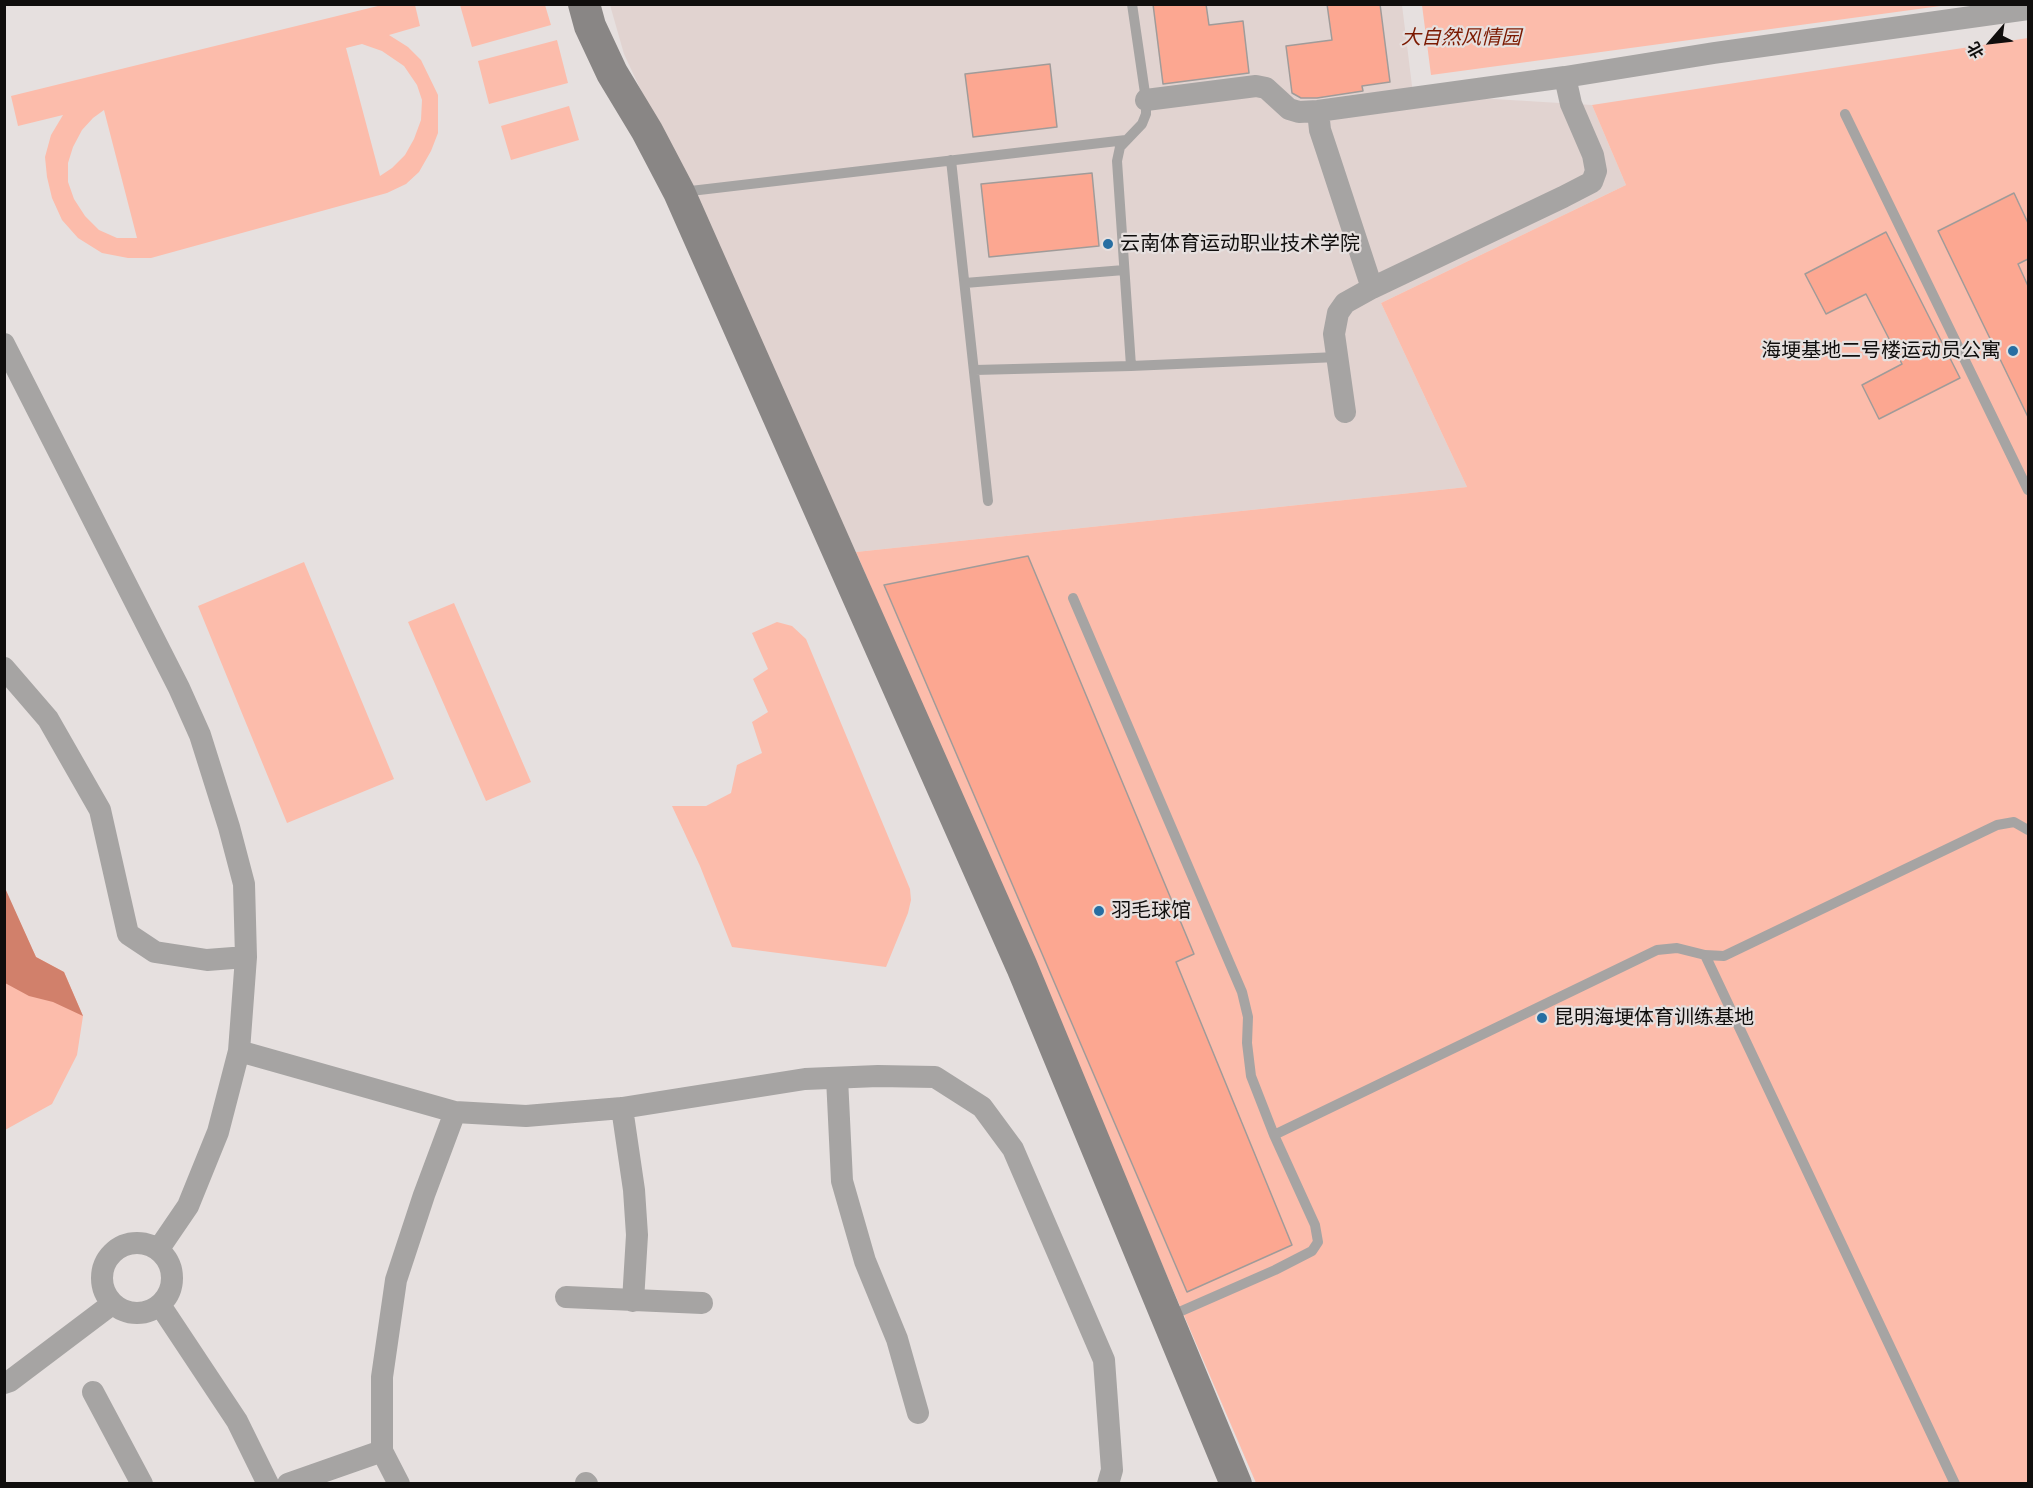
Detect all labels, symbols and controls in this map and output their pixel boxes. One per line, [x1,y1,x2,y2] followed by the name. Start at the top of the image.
[1961,12,2021,72] north arrow
[1401,26,1521,50] park label: 大自然风情园
[1963,39,1988,62] text: 北
[1120,232,1360,256] place label: 云南体育运动职业技术学院
[1101,237,1115,251] marker: 云南体育运动职业技术学院
[1761,339,2001,363] place label: 海埂基地二号楼运动员公寓
[2006,344,2020,358] marker: 海埂基地二号楼运动员公寓
[1111,899,1191,923] place label: 羽毛球馆
[1092,904,1106,918] marker: 羽毛球馆
[1554,1006,1754,1030] place label: 昆明海埂体育训练基地
[1535,1011,1549,1025] marker: 昆明海埂体育训练基地

